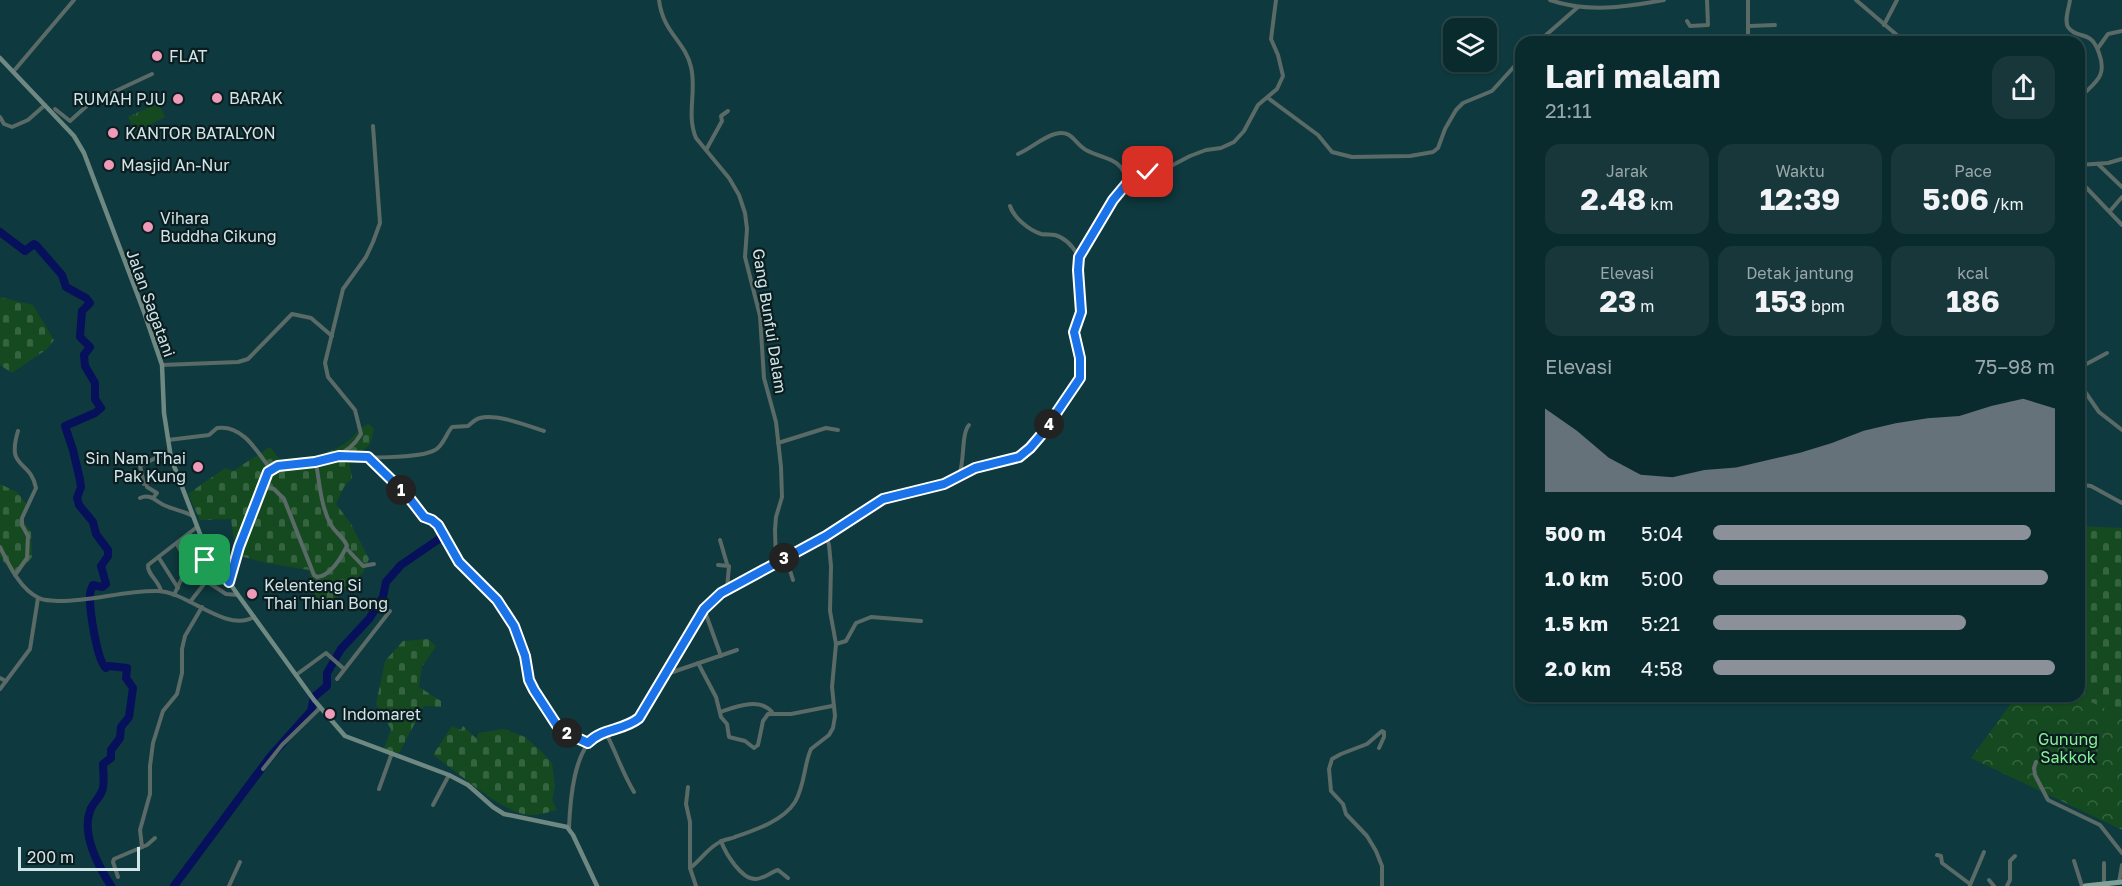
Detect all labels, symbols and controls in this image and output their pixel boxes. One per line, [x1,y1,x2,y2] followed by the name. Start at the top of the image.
[1443,18,1497,72] map controls
[1443,18,1497,72] button: layers
[169,46,208,66] place label: FLAT
[150,49,164,63] marker: FLAT
[1545,56,1721,95] text: Lari malam
[1992,56,2055,119] button: share
[229,88,283,108] place label: BARAK
[73,89,166,109] place label: RUMAH PJU
[210,91,224,105] marker: BARAK
[171,92,185,106] marker: RUMAH PJU
[1545,98,1592,122] text: 21:11
[125,123,276,143] place label: KANTOR BATALYON
[106,126,120,140] marker: KANTOR BATALYON
[1122,146,1173,197] pin
[121,155,229,175] place label: Masjid An-Nur
[1131,155,1164,188] icon: check
[102,158,116,172] marker: Masjid An-Nur
[1606,161,1648,181] text: Jarak
[1775,161,1825,181] text: Waktu
[1954,161,1992,181] text: Pace
[1580,181,1646,217] text: 2.48
[1760,181,1840,217] text: 12:39
[1922,181,1989,217] text: 5:06
[1646,194,1674,214] text: km
[1989,194,2024,214] text: /km
[160,208,277,246] place label: Vihara Buddha Cikung
[141,220,155,234] marker: Vihara Buddha Cikung
[122,246,180,360] street label: Jalan Sagatani
[749,247,791,395] street label: Gang Bunfui Dalam
[1600,263,1654,283] text: Elevasi
[1746,263,1854,283] text: Detak jantung
[1957,263,1989,283] text: kcal
[1600,283,1636,319] text: 23
[1755,283,1807,319] text: 153
[1946,283,2000,319] text: 186
[1636,296,1654,316] text: m
[1807,296,1845,316] text: bpm
[1545,354,1612,378] text: Elevasi
[1975,354,2055,378] text: 75–98 m
[1034,409,1064,439] pin: 4
[1044,414,1054,434] text: 4
[85,448,186,486] place label: Sin Nam Thai Pak Kung
[191,460,205,474] marker: Sin Nam Thai Pak Kung
[386,475,416,505] pin: 1
[397,480,405,500] text: 1
[1545,521,1606,545] text: 500 m
[1641,521,1683,545] text: 5:04
[179,534,230,585] pin
[188,543,221,576] icon: arrive
[769,543,799,573] pin: 3
[779,548,789,568] text: 3
[1545,566,1609,590] text: 1.0 km
[1641,566,1683,590] text: 5:00
[264,575,388,613] place label: Kelenteng Si Thai Thian Bong
[245,587,259,601] marker: Kelenteng Si Thai Thian Bong
[1545,611,1608,635] text: 1.5 km
[1641,611,1680,635] text: 5:21
[1545,656,1611,680] text: 2.0 km
[1641,656,1683,680] text: 4:58
[342,704,421,724] place label: Indomaret
[323,707,337,721] marker: Indomaret
[552,718,582,748] pin: 2
[562,723,572,743] text: 2
[2038,729,2098,767] park label: Gunung Sakkok
[18,844,140,872] scale bar
[27,847,74,867] text: 200 m

